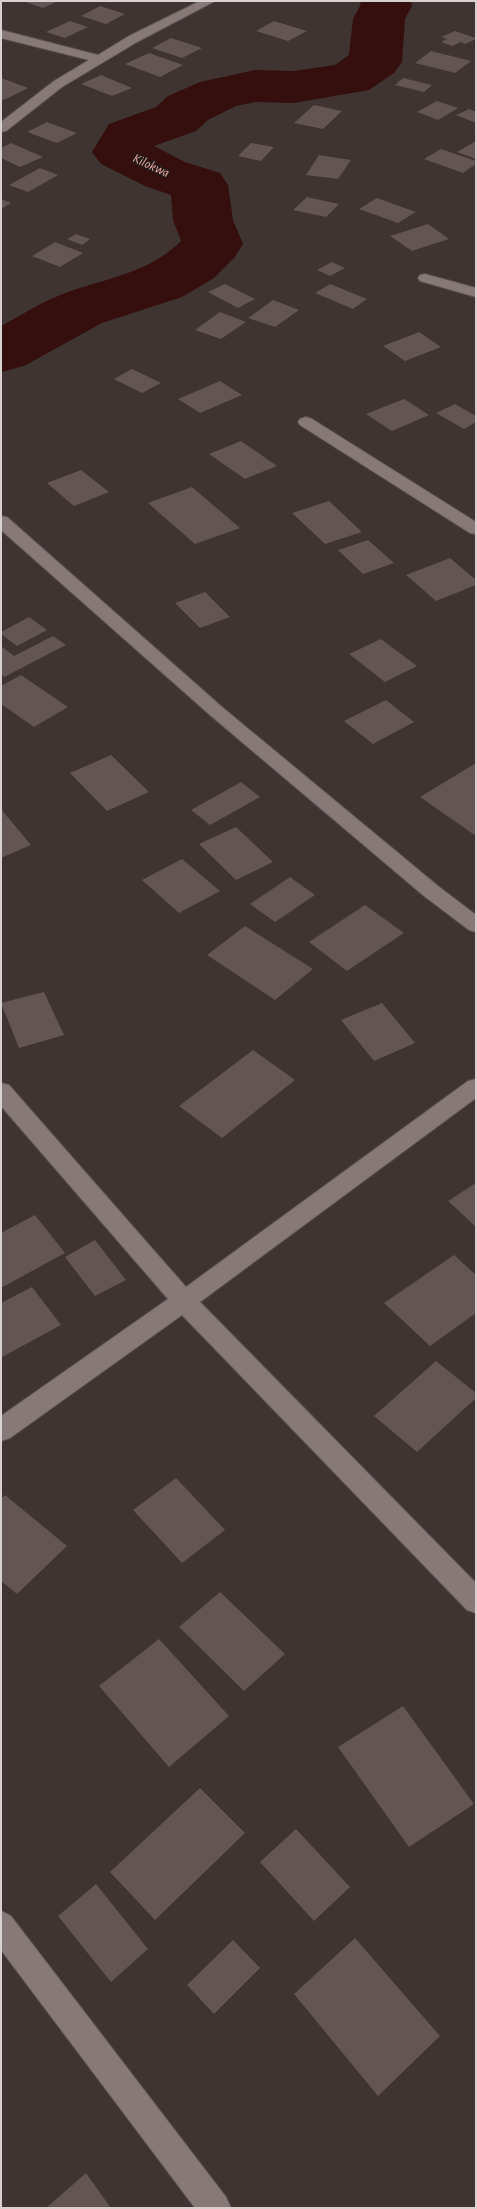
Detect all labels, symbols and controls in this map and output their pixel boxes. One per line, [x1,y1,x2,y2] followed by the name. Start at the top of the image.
[131,152,171,180] water label: Kilokwa

